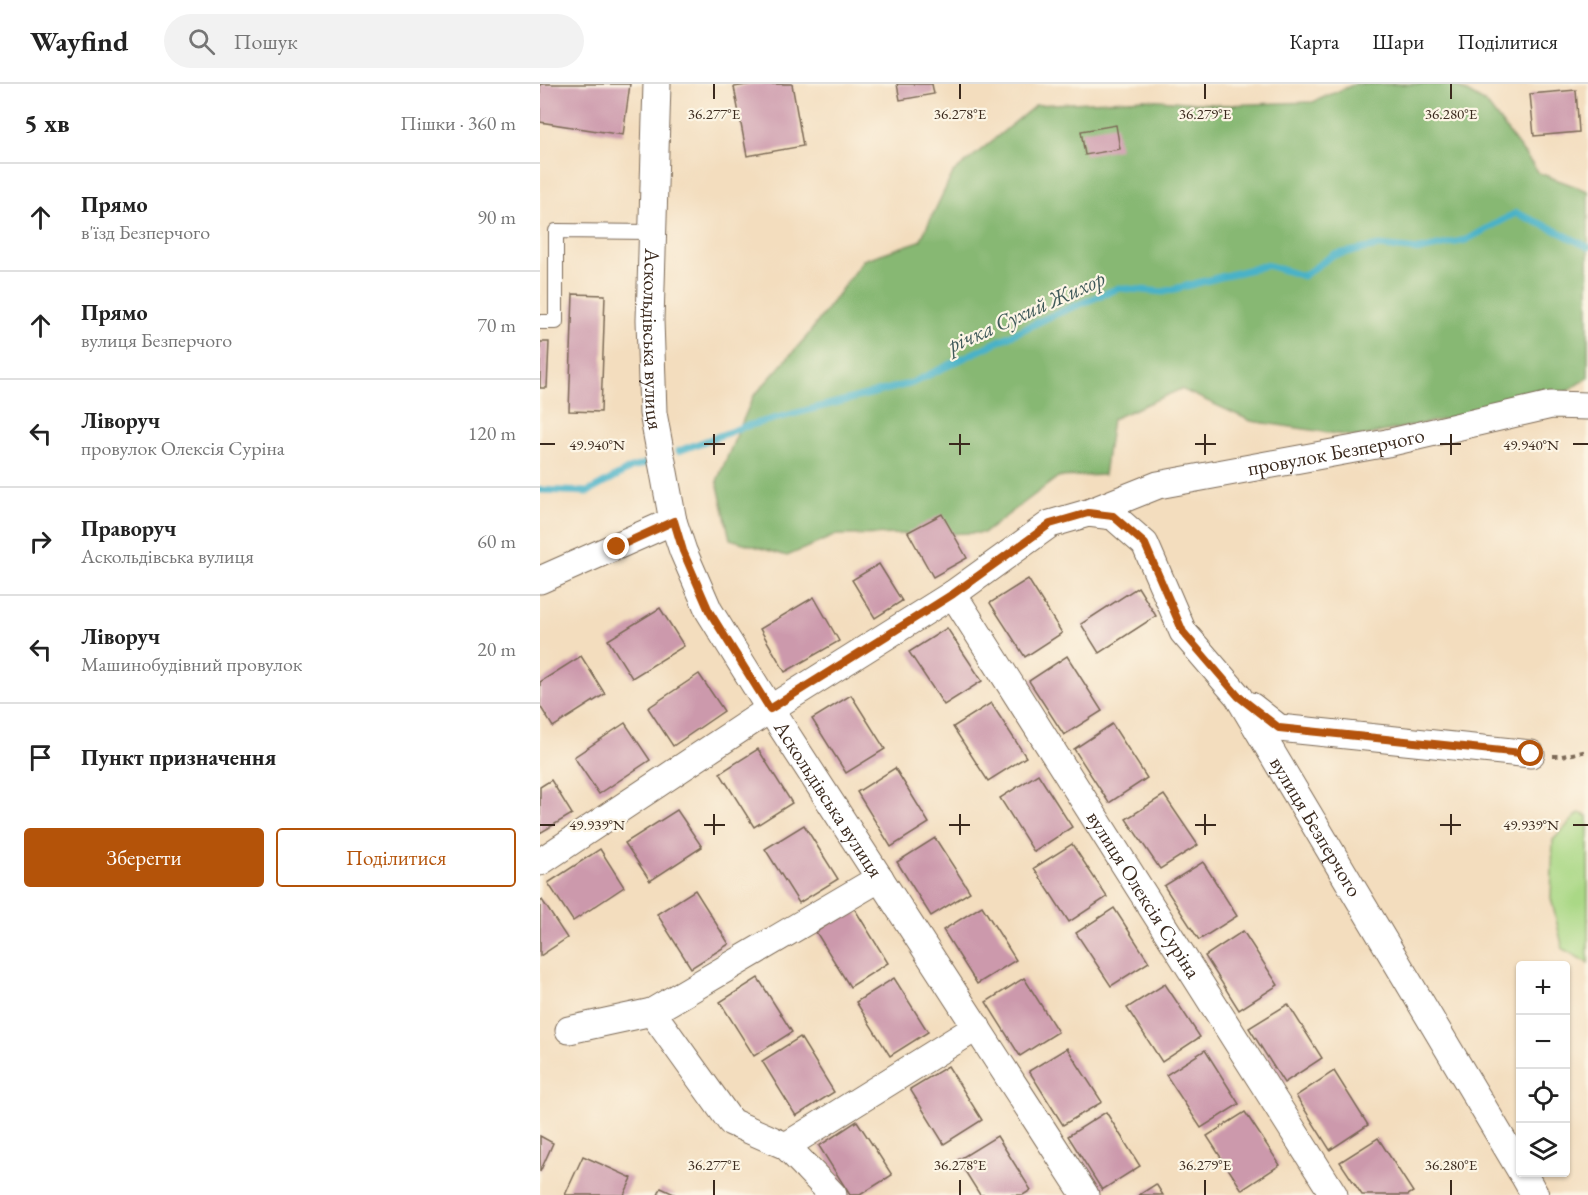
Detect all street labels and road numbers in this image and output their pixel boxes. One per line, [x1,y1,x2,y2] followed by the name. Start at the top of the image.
[637,247,670,432] street label: Аскольдівська вулиця
[1245,421,1427,481] street label: провулок Безперчого
[768,715,890,883] street label: Аскольдівська вулиця
[1264,751,1368,901] street label: вулиця Безперчого
[1081,806,1207,984] street label: вулиця Олексія Суріна

